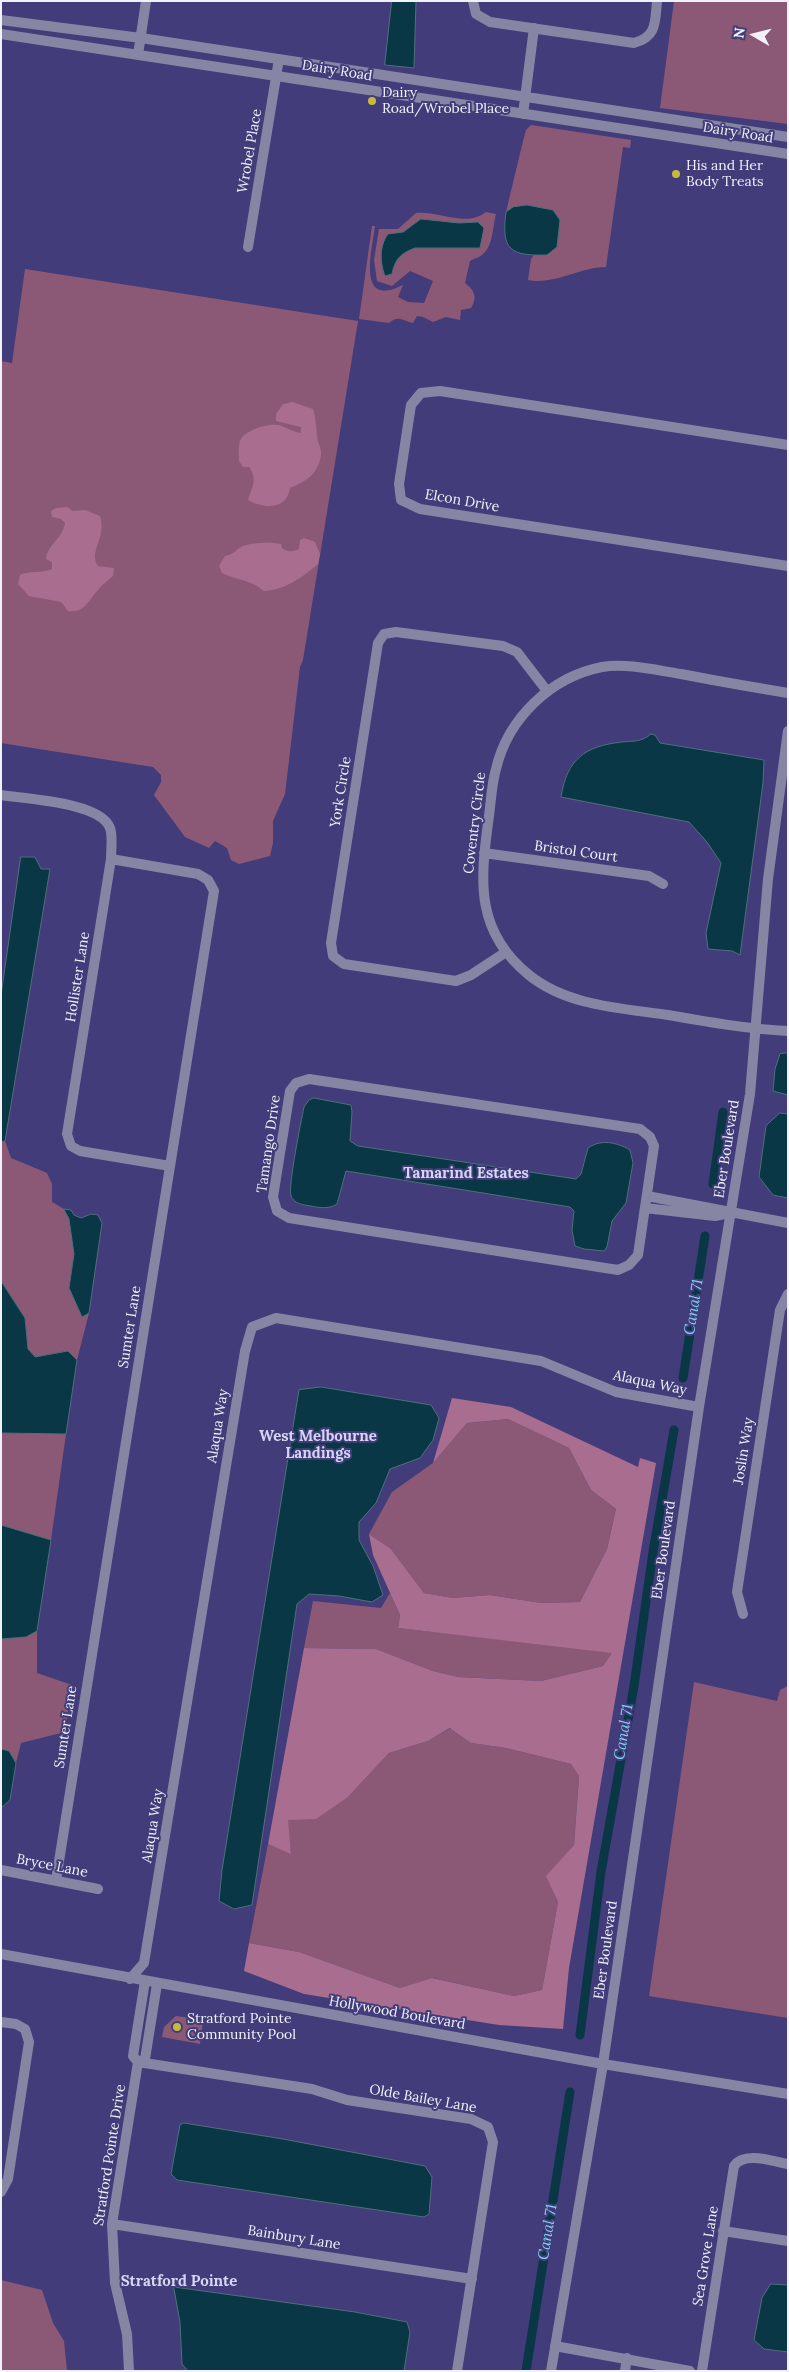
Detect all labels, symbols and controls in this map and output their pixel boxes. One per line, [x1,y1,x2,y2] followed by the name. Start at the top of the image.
[729,10,779,60] north arrow
[729,26,749,40] text: N
[300,57,374,85] street label: Dairy Road
[382,85,509,118] place label: Dairy Road/Wrobel Place
[366,95,378,107] marker: Dairy Road/Wrobel Place
[234,108,266,194] street label: Wrobel Place
[701,119,775,147] street label: Dairy Road
[686,158,764,190] place label: His and Her Body Treats
[670,168,682,180] marker: His and Her Body Treats
[423,486,501,516] street label: Elcon Drive
[327,755,355,829] street label: York Circle
[460,771,490,875] street label: Coventry Circle
[533,838,619,866] street label: Bristol Court
[63,931,93,1023] street label: Hollister Lane
[254,1094,284,1194] street label: Tamango Drive
[711,1099,743,1199] street label: Eber Boulevard
[403,1165,529,1183] district label: Tamarind Estates
[681,1278,707,1336] water label: Canal 71
[115,1285,145,1369] street label: Sumter Lane
[612,1367,688,1399] street label: Alaqua Way
[204,1388,232,1464] street label: Alaqua Way
[730,1416,758,1486] street label: Joslin Way
[259,1428,377,1463] district label: West Melbourne Landings
[649,1500,679,1600] street label: Eber Boulevard
[51,1685,81,1769] street label: Sumter Lane
[611,1703,637,1761] water label: Canal 71
[139,1788,167,1864] street label: Alaqua Way
[15,1851,89,1881] street label: Bryce Lane
[591,1900,621,2000] street label: Eber Boulevard
[327,1993,467,2033] street label: Hollywood Boulevard
[187,2011,296,2044] place label: Stratford Pointe Community Pool
[171,2021,183,2033] marker: Stratford Pointe Community Pool
[368,2081,478,2117] street label: Olde Bailey Lane
[91,2083,129,2227] street label: Stratford Pointe Drive
[535,2203,561,2261] water label: Canal 71
[690,2205,722,2307] street label: Sea Grove Lane
[246,2222,342,2254] street label: Bainbury Lane
[121,2273,237,2291] district label: Stratford Pointe

